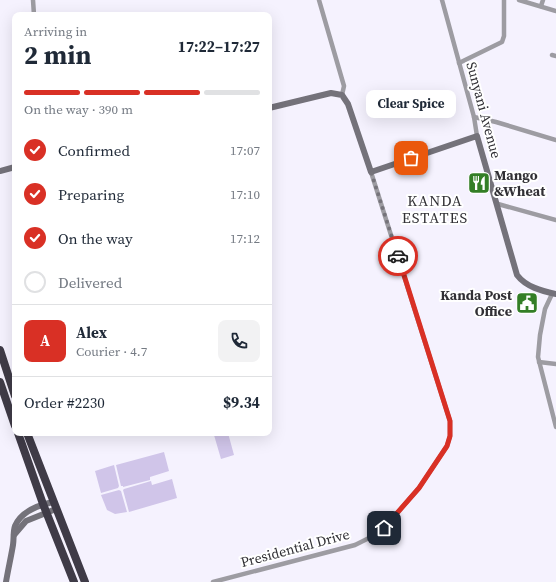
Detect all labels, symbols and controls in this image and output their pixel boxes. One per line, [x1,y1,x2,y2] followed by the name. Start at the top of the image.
[24,23,87,40] text: Arriving in
[178,36,260,57] text: 17:22–17:27
[24,37,91,73] text: 2 min
[462,60,506,160] street label: Sunyani Avenue
[366,90,456,118] callout: Clear Spice
[377,95,445,112] text: Clear Spice
[24,101,133,118] text: On the way · 390 m
[24,139,46,161] icon: check
[58,140,130,161] text: Confirmed
[394,141,428,175] pin
[230,142,260,159] text: 17:07
[400,147,422,169] icon: bag
[494,165,546,201] place label: Mango &Wheat
[466,170,492,196] restaurant icon: Mango &Wheat
[24,183,46,205] icon: check
[58,184,124,205] text: Preparing
[230,186,260,203] text: 17:10
[402,190,468,228] district label: KANDA ESTATES
[24,227,46,249] icon: check
[58,228,133,249] text: On the way
[230,230,260,247] text: 17:12
[378,236,418,276] courier
[387,245,409,267] icon: car
[58,272,122,293] text: Delivered
[440,285,513,321] place label: Kanda Post Office
[514,290,540,316] public building icon: Kanda Post Office
[218,320,260,362] button: phone
[76,322,107,343] text: Alex
[40,330,50,351] text: A
[76,343,147,360] text: Courier · 4.7
[24,392,105,413] text: Order #2230
[223,392,260,413] text: $9.34
[367,511,401,545] pin
[373,517,395,539] icon: home
[238,524,352,572] street label: Presidential Drive

